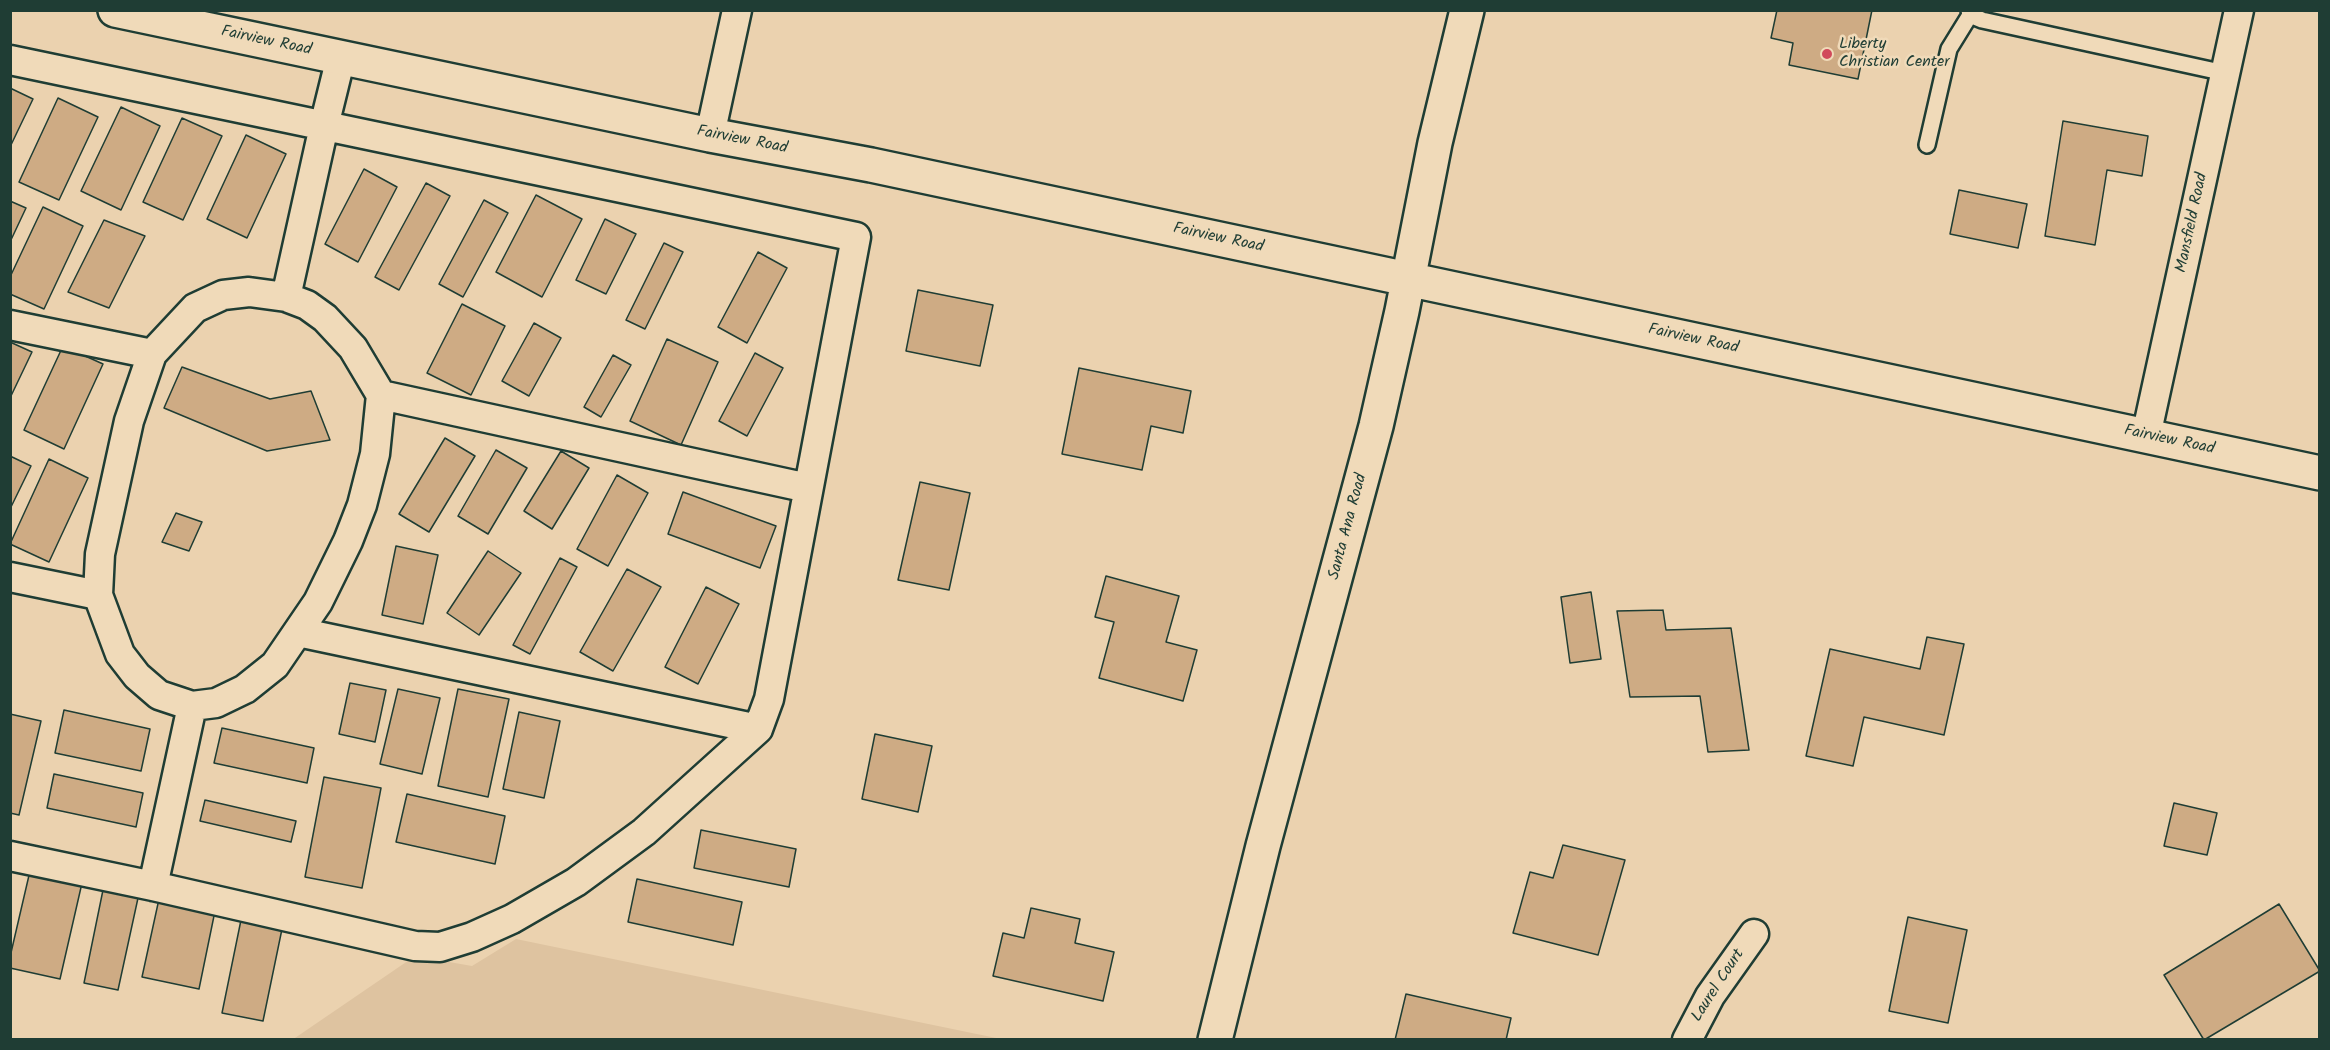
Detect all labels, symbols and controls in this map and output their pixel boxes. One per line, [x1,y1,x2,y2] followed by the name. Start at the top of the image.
[219,23,313,61] street label: Fairview Road
[1839,35,1950,73] place label: Liberty Christian Center
[1820,47,1834,61] marker: Liberty Christian Center
[695,123,789,159] street label: Fairview Road
[2173,171,2213,275] street label: Mansfield Road
[1171,220,1265,258] street label: Fairview Road
[1646,321,1740,359] street label: Fairview Road
[2122,422,2216,460] street label: Fairview Road
[1326,472,1372,582] street label: Santa Ana Road
[1688,946,1750,1026] street label: Laurel Court

